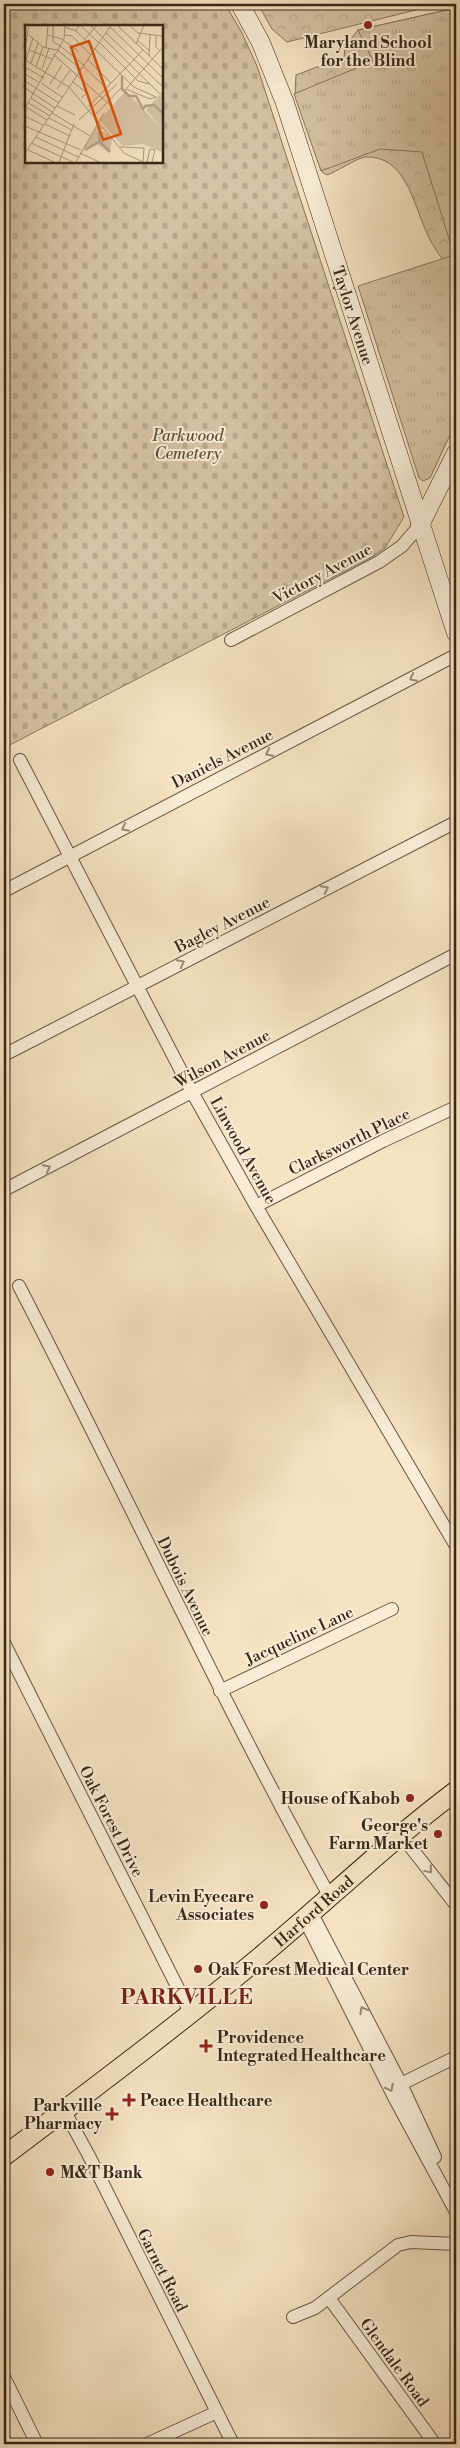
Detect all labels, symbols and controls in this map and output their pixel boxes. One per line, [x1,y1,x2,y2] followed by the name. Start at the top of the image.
[362,19,374,31] marker: Maryland School for the Blind
[25,25,162,162] inset map
[304,33,433,71] place label: Maryland School for the Blind
[327,264,378,368] street label: Taylor Avenue
[152,426,224,464] park label: Parkwood Cemetery
[268,539,376,609] street label: Victory Avenue
[409,672,418,682] one-way arrow
[168,725,277,793] street label: Daniels Avenue
[265,747,274,757] one-way arrow
[121,822,130,832] one-way arrow
[320,885,329,895] one-way arrow
[171,892,273,958] street label: Bagley Avenue
[175,959,184,969] one-way arrow
[170,1025,274,1093] street label: Wilson Avenue
[205,1093,281,1208] street label: Linwood Avenue
[285,1104,413,1180] street label: Clarksworth Place
[42,1164,51,1174] one-way arrow
[152,1534,218,1639] street label: Dubois Avenue
[241,1602,357,1670] street label: Jacqueline Lane
[74,1762,148,1880] street label: Oak Forest Drive
[281,1789,400,1809] place label: House of Kabob
[404,1792,416,1804] marker: House of Kabob
[329,1816,428,1854] place label: George's Farm Market
[432,1828,444,1840] marker: George's Farm Market
[423,1864,431,1873] one-way arrow
[270,1871,358,1952] street label: Harford Road
[148,1887,254,1925] place label: Levin Eyecare Associates
[258,1899,270,1911] marker: Levin Eyecare Associates
[208,1960,409,1980] place label: Oak Forest Medical Center
[192,1963,204,1975] marker: Oak Forest Medical Center
[120,1985,254,2011] district label: PARKVILLE
[359,2007,369,2016] one-way arrow
[217,2028,386,2066] place label: Providence Integrated Healthcare
[199,2039,213,2053] marker: Providence Integrated Healthcare
[384,2083,394,2092] one-way arrow
[140,2091,273,2111] place label: Peace Healthcare
[122,2093,136,2107] marker: Peace Healthcare
[24,2096,103,2134] place label: Parkville Pharmacy
[106,2108,118,2120] marker: Parkville Pharmacy
[60,2163,144,2183] place label: M&T Bank
[44,2166,56,2178] marker: M&T Bank
[133,2225,192,2315] street label: Garnet Road
[355,2314,433,2411] street label: Glendale Road

